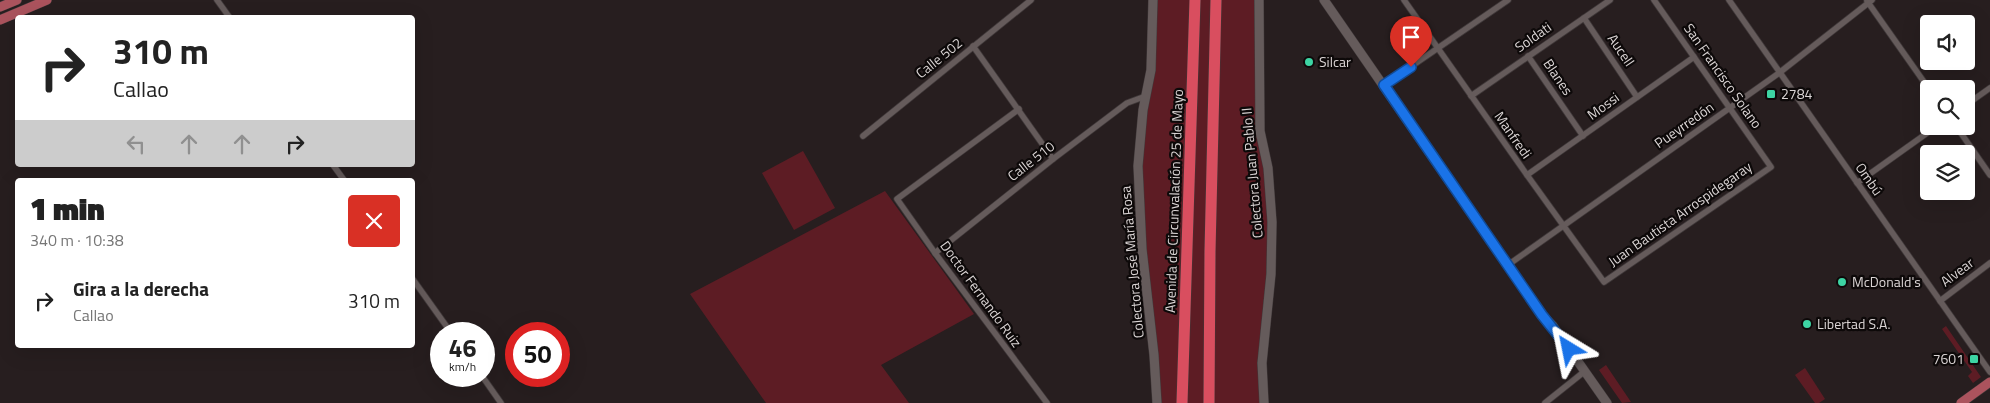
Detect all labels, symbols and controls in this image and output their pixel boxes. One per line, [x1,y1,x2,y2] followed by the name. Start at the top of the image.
[1920,15,1975,200] map controls
[1920,15,1975,70] button: sound
[1390,16,1432,67] pin
[1510,16,1555,57] street label: Soldati
[1679,19,1768,133] street label: San Francisco Solano
[1397,23,1425,51] icon: arrive
[113,24,209,78] text: 310 m
[1603,29,1640,70] street label: Aucell
[911,32,967,83] street label: Calle 502
[30,35,95,100] icon: right
[1319,51,1351,72] place label: Silcar
[1539,54,1578,99] street label: Blanes
[1303,56,1315,68] marker: Silcar
[113,72,169,106] text: Callao
[1920,80,1975,135] button: search
[1781,83,1813,104] place label: 2784
[1582,87,1623,124] street label: Mossi
[1765,88,1777,100] marker: 2784
[1159,89,1188,313] street label: Avenida de Circunvalación 25 de Mayo
[1650,96,1718,153] street label: Pueyrredón
[1235,107,1268,239] street label: Colectora Juan Pablo II
[1490,107,1537,163] street label: Manfredi
[122,130,150,158] icon: left
[175,130,203,158] icon: ahead
[228,130,256,158] icon: ahead
[281,130,309,158] icon: right
[1003,135,1059,186] street label: Calle 510
[1920,145,1975,200] button: layers
[1604,156,1756,271] street label: Juan Bautista Arrospidegaray
[1851,158,1888,199] street label: Ombú
[1114,185,1149,339] street label: Colectora José María Rosa
[30,186,105,232] text: 1 min
[348,195,400,247] button: close
[30,228,124,252] text: 340 m · 10:38
[936,236,1027,351] street label: Doctor Fernando Ruiz
[1936,252,1978,291] street label: Alvear
[1852,271,1921,292] place label: McDonald's
[73,274,209,303] text: Gira a la derecha
[1836,276,1848,288] marker: McDonald's
[348,286,400,315] text: 310 m
[30,287,58,315] icon: right
[73,303,114,327] text: Callao
[1817,313,1890,334] place label: Libertad S.A.
[1801,318,1813,330] marker: Libertad S.A.
[505,322,570,387] speed limit sign: 50
[1542,322,1594,374] position arrow
[448,329,477,367] text: 46
[1933,348,1964,369] place label: 7601
[1968,353,1980,365] marker: 7601
[449,357,476,376] text: km/h

